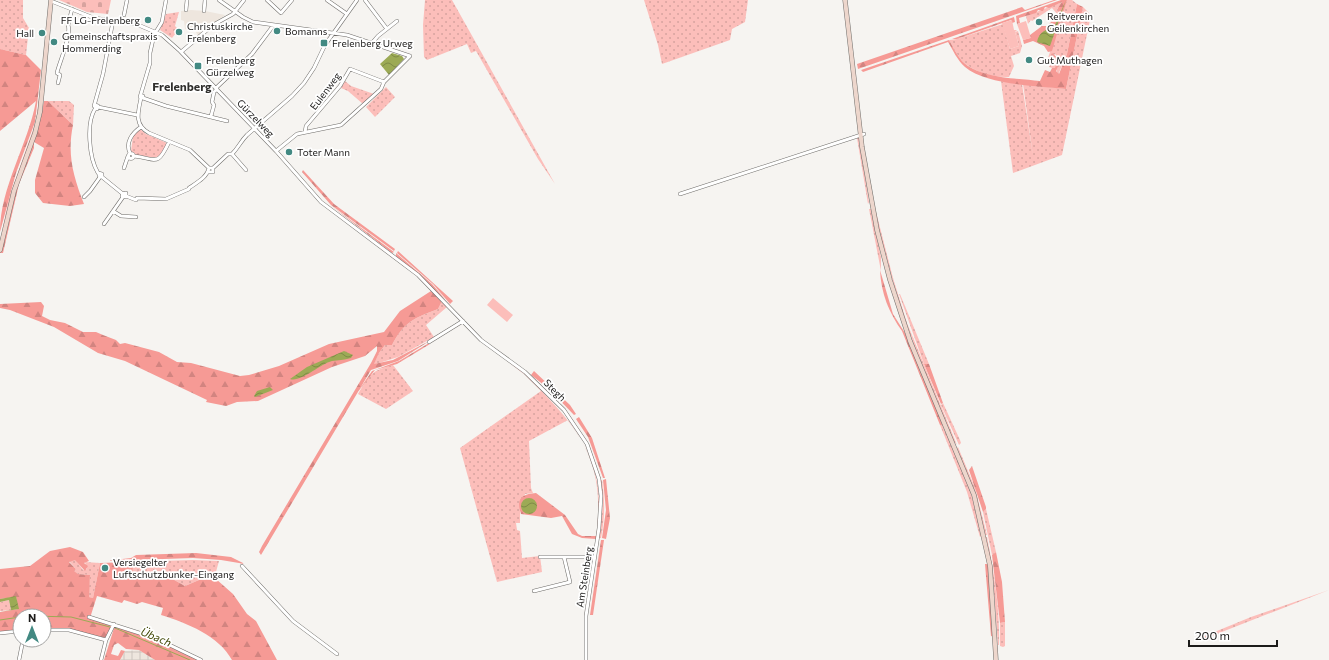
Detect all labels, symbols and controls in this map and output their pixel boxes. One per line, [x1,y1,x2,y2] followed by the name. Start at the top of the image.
[1047,10,1109,34] place label: Reitverein Geilenkirchen
[61,14,141,26] place label: FF LG-Frelenberg
[143,15,153,25] marker: FF LG-Frelenberg
[1034,17,1044,27] marker: Reitverein Geilenkirchen
[187,20,253,44] place label: Christuskirche Frelenberg
[285,25,328,37] place label: Bomanns
[272,26,282,36] marker: Bomanns
[16,27,34,39] place label: Hall
[174,27,184,37] marker: Christuskirche Frelenberg
[37,28,47,38] marker: Hall
[62,30,158,54] place label: Gemeinschaftspraxis Hommerding
[49,37,59,47] marker: Gemeinschaftspraxis Hommerding
[332,37,413,49] place label: Frelenberg Urweg
[319,38,329,48] marker: Frelenberg Urweg
[206,54,255,78] place label: Frelenberg Gürzelweg
[1037,54,1102,66] place label: Gut Muthagen
[1024,55,1034,65] marker: Gut Muthagen
[193,61,203,71] marker: Frelenberg Gürzelweg
[307,70,343,112] street label: Eulenweg
[152,79,212,93] district label: Frelenberg
[235,96,277,140] street label: Gürzelweg
[297,146,350,158] place label: Toter Mann
[284,147,294,157] marker: Toter Mann
[541,376,569,404] street label: Stegh
[573,545,595,608] street label: Am Steinberg
[113,556,235,580] place label: Versiegelter Luftschutzbunker-Eingang
[100,563,110,573] marker: Versiegelter Luftschutzbunker-Eingang
[12,608,52,648] north arrow
[28,611,36,624] text: N
[1189,622,1277,648] scale bar
[139,623,174,649] water label: Übach
[1195,628,1230,642] text: 200 m

